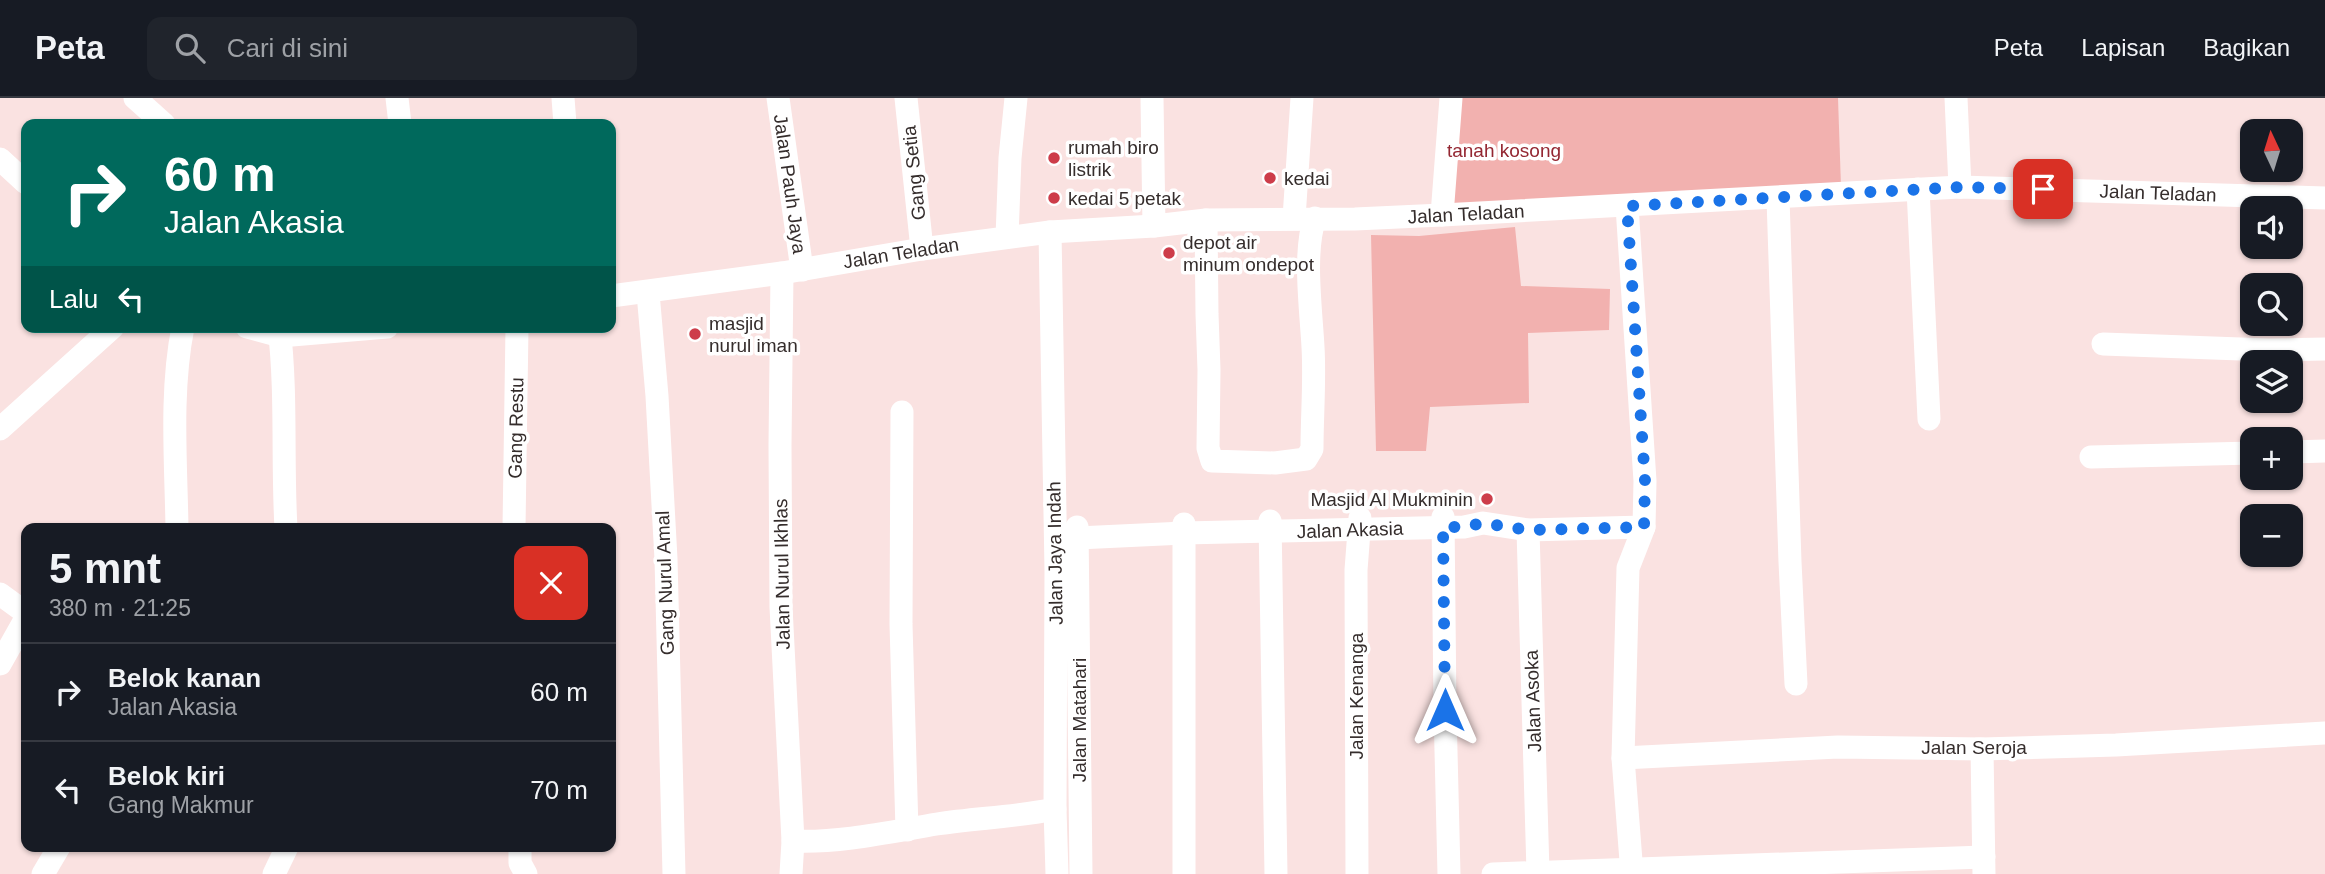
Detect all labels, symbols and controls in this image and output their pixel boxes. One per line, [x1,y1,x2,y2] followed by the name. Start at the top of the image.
[147,17,637,80] search box
[35,29,105,66] text: Peta
[171,29,209,67] icon: search
[227,33,348,63] text: Cari di sini
[1994,34,2043,61] text: Peta
[2081,34,2165,61] text: Lapisan
[2203,34,2290,61] text: Bagikan
[770,113,810,255] street label: Jalan Pauh Jaya
[2240,119,2303,182] north arrow
[2240,119,2303,567] map controls
[899,124,929,221] street label: Gang Setia
[1068,137,1159,180] place label: rumah biro listrik
[1447,140,1561,161] park label: tanah kosong
[49,147,140,238] icon: right
[164,147,276,201] text: 60 m
[1046,150,1062,166] marker: rumah biro listrik
[2013,159,2073,219] pin
[1284,168,1329,189] place label: kedai
[1262,170,1278,186] marker: kedai
[2024,170,2062,208] icon: arrive
[2099,180,2217,206] street label: Jalan Teladan
[1068,188,1182,209] place label: kedai 5 petak
[1046,190,1062,206] marker: kedai 5 petak
[2240,196,2303,259] button: sound
[1407,200,1525,228] street label: Jalan Teladan
[164,204,344,240] text: Jalan Akasia
[1183,232,1315,275] place label: depot air minum ondepot
[842,233,960,273] street label: Jalan Teladan
[1161,245,1177,261] marker: depot air minum ondepot
[2240,273,2303,336] button: search
[112,280,150,318] icon: left
[49,284,98,314] text: Lalu
[709,313,798,356] place label: masjid nurul iman
[687,326,703,342] marker: masjid nurul iman
[2240,350,2303,413] button: layers
[505,377,527,479] street label: Gang Restu
[2240,427,2303,490] button: +
[1043,481,1067,625] street label: Jalan Jaya Indah
[1310,489,1473,510] place label: Masjid Al Mukminin
[1479,491,1495,507] marker: Masjid Al Mukminin
[770,498,794,650] street label: Jalan Nurul Ikhlas
[2240,504,2303,567] button: −
[652,510,678,656] street label: Gang Nurul Amal
[1296,518,1404,542] street label: Jalan Akasia
[49,545,161,592] text: 5 mnt
[514,546,588,620] button: close
[49,595,191,621] text: 380 m · 21:25
[1346,632,1367,759] street label: Jalan Kenanga
[1521,649,1545,753] street label: Jalan Asoka
[1069,658,1090,782] street label: Jalan Matahari
[108,663,261,693] text: Belok kanan
[49,673,87,711] icon: right
[1408,673,1482,747] position arrow
[530,677,588,707] text: 60 m
[108,694,237,720] text: Jalan Akasia
[1921,737,2027,758] street label: Jalan Seroja
[108,761,225,791] text: Belok kiri
[49,771,87,809] icon: left
[530,775,588,805] text: 70 m
[108,792,254,818] text: Gang Makmur

